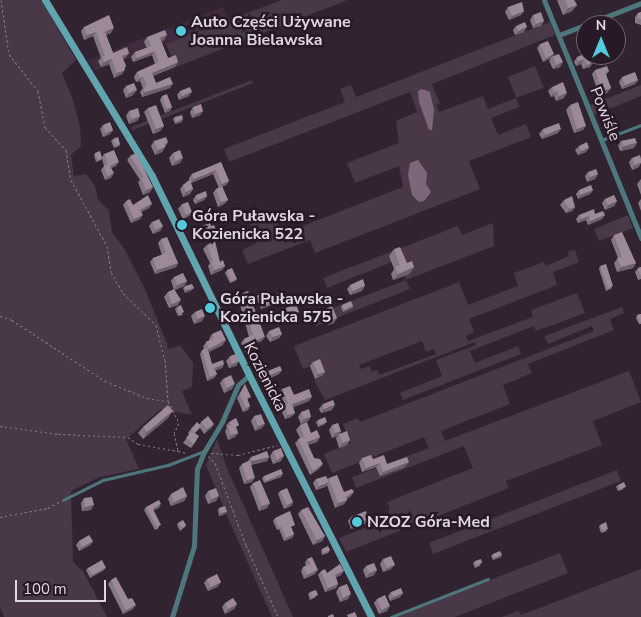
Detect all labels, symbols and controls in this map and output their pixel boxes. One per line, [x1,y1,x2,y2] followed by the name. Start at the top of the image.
[191,12,351,50] place label: Auto Części Używane Joanna Bielawska
[576,15,626,65] north arrow
[596,16,606,35] text: N
[175,25,187,37] marker: Auto Części Używane Joanna Bielawska
[586,84,624,144] street label: Powiśle
[192,206,315,244] place label: Góra Puławska - Kozienicka 522
[176,219,188,231] marker: Góra Puławska - Kozienicka 522
[220,289,343,327] place label: Góra Puławska - Kozienicka 575
[204,302,216,314] marker: Góra Puławska - Kozienicka 575
[239,339,291,415] street label: Kozienicka
[367,512,490,532] place label: NZOZ Góra-Med
[351,516,363,528] marker: NZOZ Góra-Med
[18,570,109,602] scale bar
[23,579,67,599] text: 100 m

